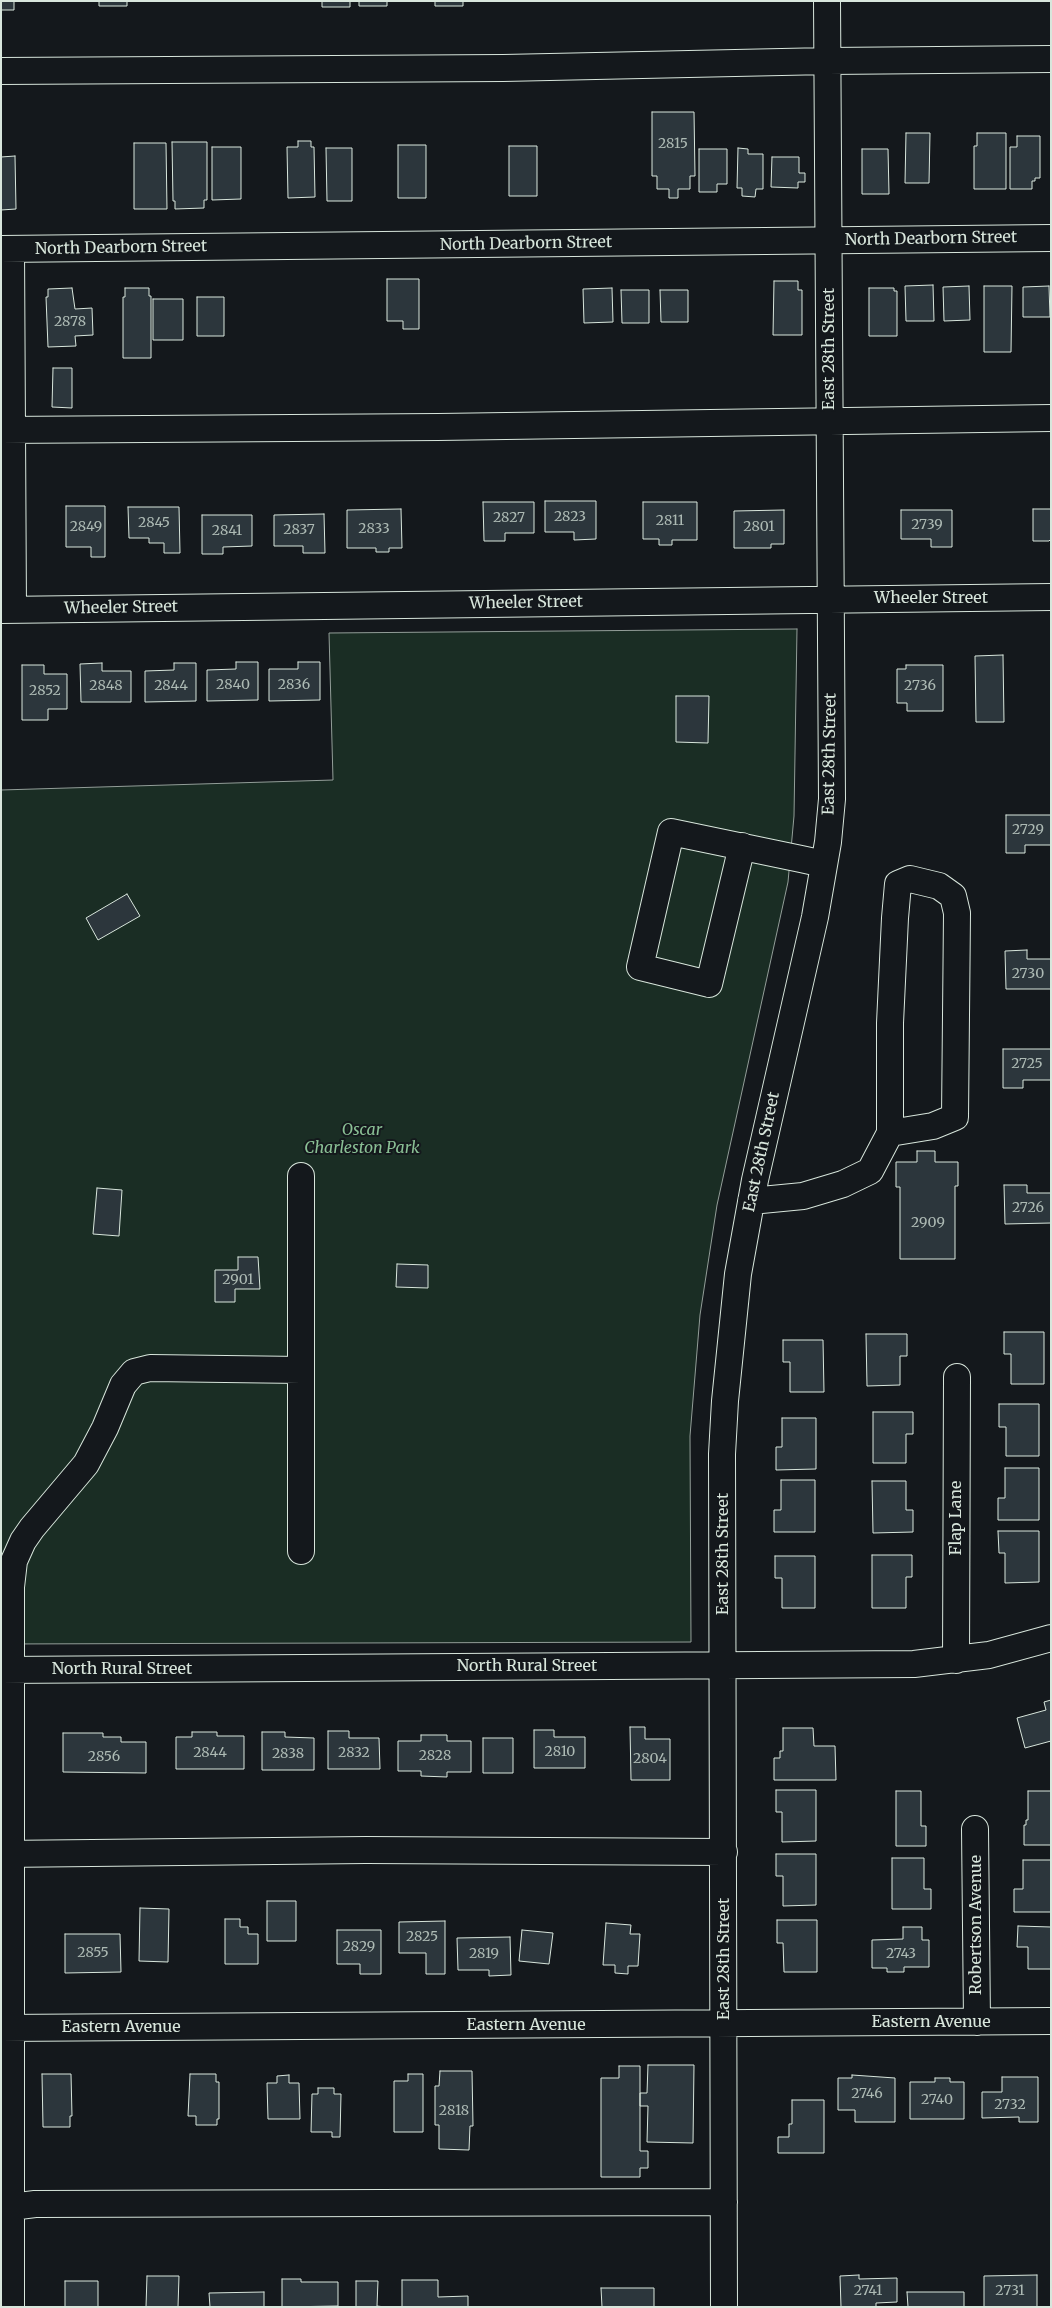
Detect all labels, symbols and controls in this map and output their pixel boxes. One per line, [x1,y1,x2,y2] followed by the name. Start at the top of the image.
[658,136,688,152] house number: 2815
[845,228,1017,250] street label: North Dearborn Street
[440,233,612,255] street label: North Dearborn Street
[35,237,207,259] street label: North Dearborn Street
[819,288,839,410] street label: East 28th Street
[54,314,86,330] house number: 2878
[554,509,586,525] house number: 2823
[493,510,525,526] house number: 2827
[656,513,684,529] house number: 2811
[138,515,170,531] house number: 2845
[911,517,943,533] house number: 2739
[70,519,102,535] house number: 2849
[743,519,775,535] house number: 2801
[358,521,390,537] house number: 2833
[283,522,315,538] house number: 2837
[212,523,242,539] house number: 2841
[874,588,988,608] street label: Wheeler Street
[469,592,583,614] street label: Wheeler Street
[64,597,178,619] street label: Wheeler Street
[216,677,250,693] house number: 2840
[278,677,310,693] house number: 2836
[89,678,123,694] house number: 2848
[154,678,188,694] house number: 2844
[904,678,936,694] house number: 2736
[29,683,61,699] house number: 2852
[819,693,841,815] street label: East 28th Street
[1012,822,1044,838] house number: 2729
[1012,966,1044,982] house number: 2730
[1011,1056,1043,1072] house number: 2725
[740,1090,784,1214] street label: East 28th Street
[304,1120,420,1158] park label: Oscar Charleston Park
[1012,1200,1044,1216] house number: 2726
[911,1215,945,1231] house number: 2909
[222,1272,254,1288] house number: 2901
[946,1481,966,1555] street label: Flap Lane
[713,1493,733,1615] street label: East 28th Street
[457,1656,597,1676] street label: North Rural Street
[52,1659,192,1679] street label: North Rural Street
[545,1744,575,1760] house number: 2810
[193,1745,227,1761] house number: 2844
[338,1745,370,1761] house number: 2832
[272,1746,304,1762] house number: 2838
[419,1748,451,1764] house number: 2828
[88,1749,120,1765] house number: 2856
[633,1751,667,1767] house number: 2804
[966,1855,986,1995] street label: Robertson Avenue
[714,1898,734,2020] street label: East 28th Street
[406,1929,438,1945] house number: 2825
[343,1939,375,1955] house number: 2829
[77,1945,109,1961] house number: 2855
[469,1946,499,1962] house number: 2819
[886,1946,916,1962] house number: 2743
[871,2012,991,2032] street label: Eastern Avenue
[466,2015,586,2035] street label: Eastern Avenue
[61,2017,181,2037] street label: Eastern Avenue
[851,2086,883,2102] house number: 2746
[921,2092,953,2108] house number: 2740
[994,2097,1026,2113] house number: 2732
[439,2103,469,2119] house number: 2818
[854,2283,882,2299] house number: 2741
[995,2283,1025,2299] house number: 2731

